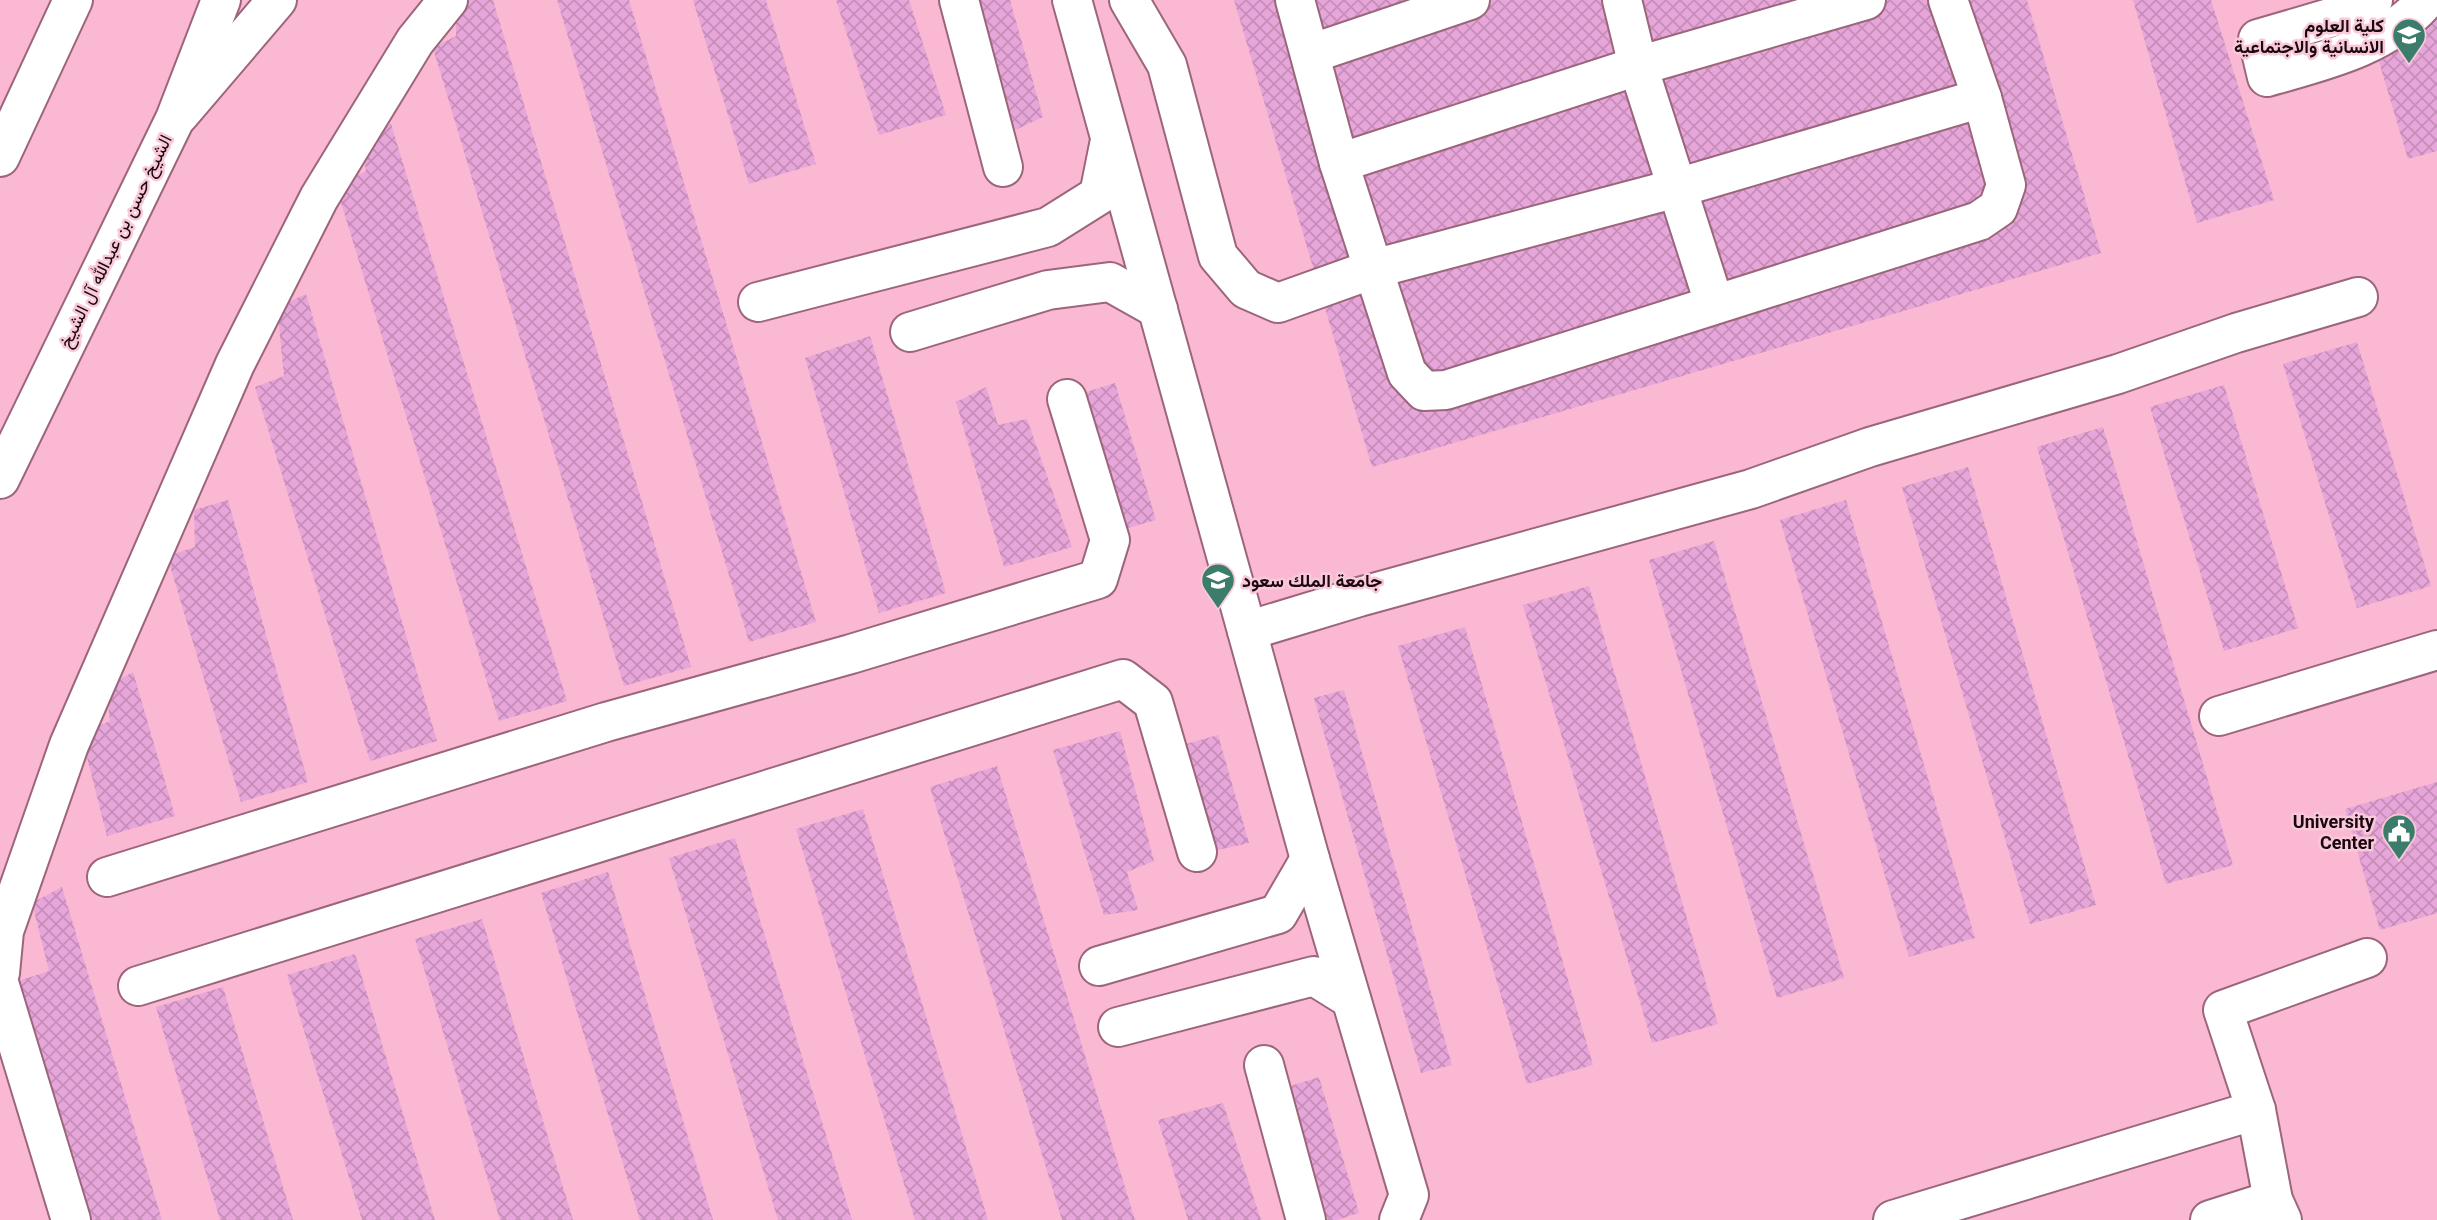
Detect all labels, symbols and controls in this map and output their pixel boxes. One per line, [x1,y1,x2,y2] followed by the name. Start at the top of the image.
[2234,15,2384,58] place label: كلية العلوم الانسانية والاجتماعية
[2390,16,2428,65] school or university icon: كلية العلوم الانسانية والاجتماعية
[54,131,178,352] street label: الشيخ حسن بن عبدالله آل الشيخ
[1199,561,1237,610] school or university icon: جامعة الملك سعود
[1242,570,1382,592] place label: جامعة الملك سعود
[2293,811,2375,853] place label: University Center
[2380,812,2418,861] public building icon: University Center

